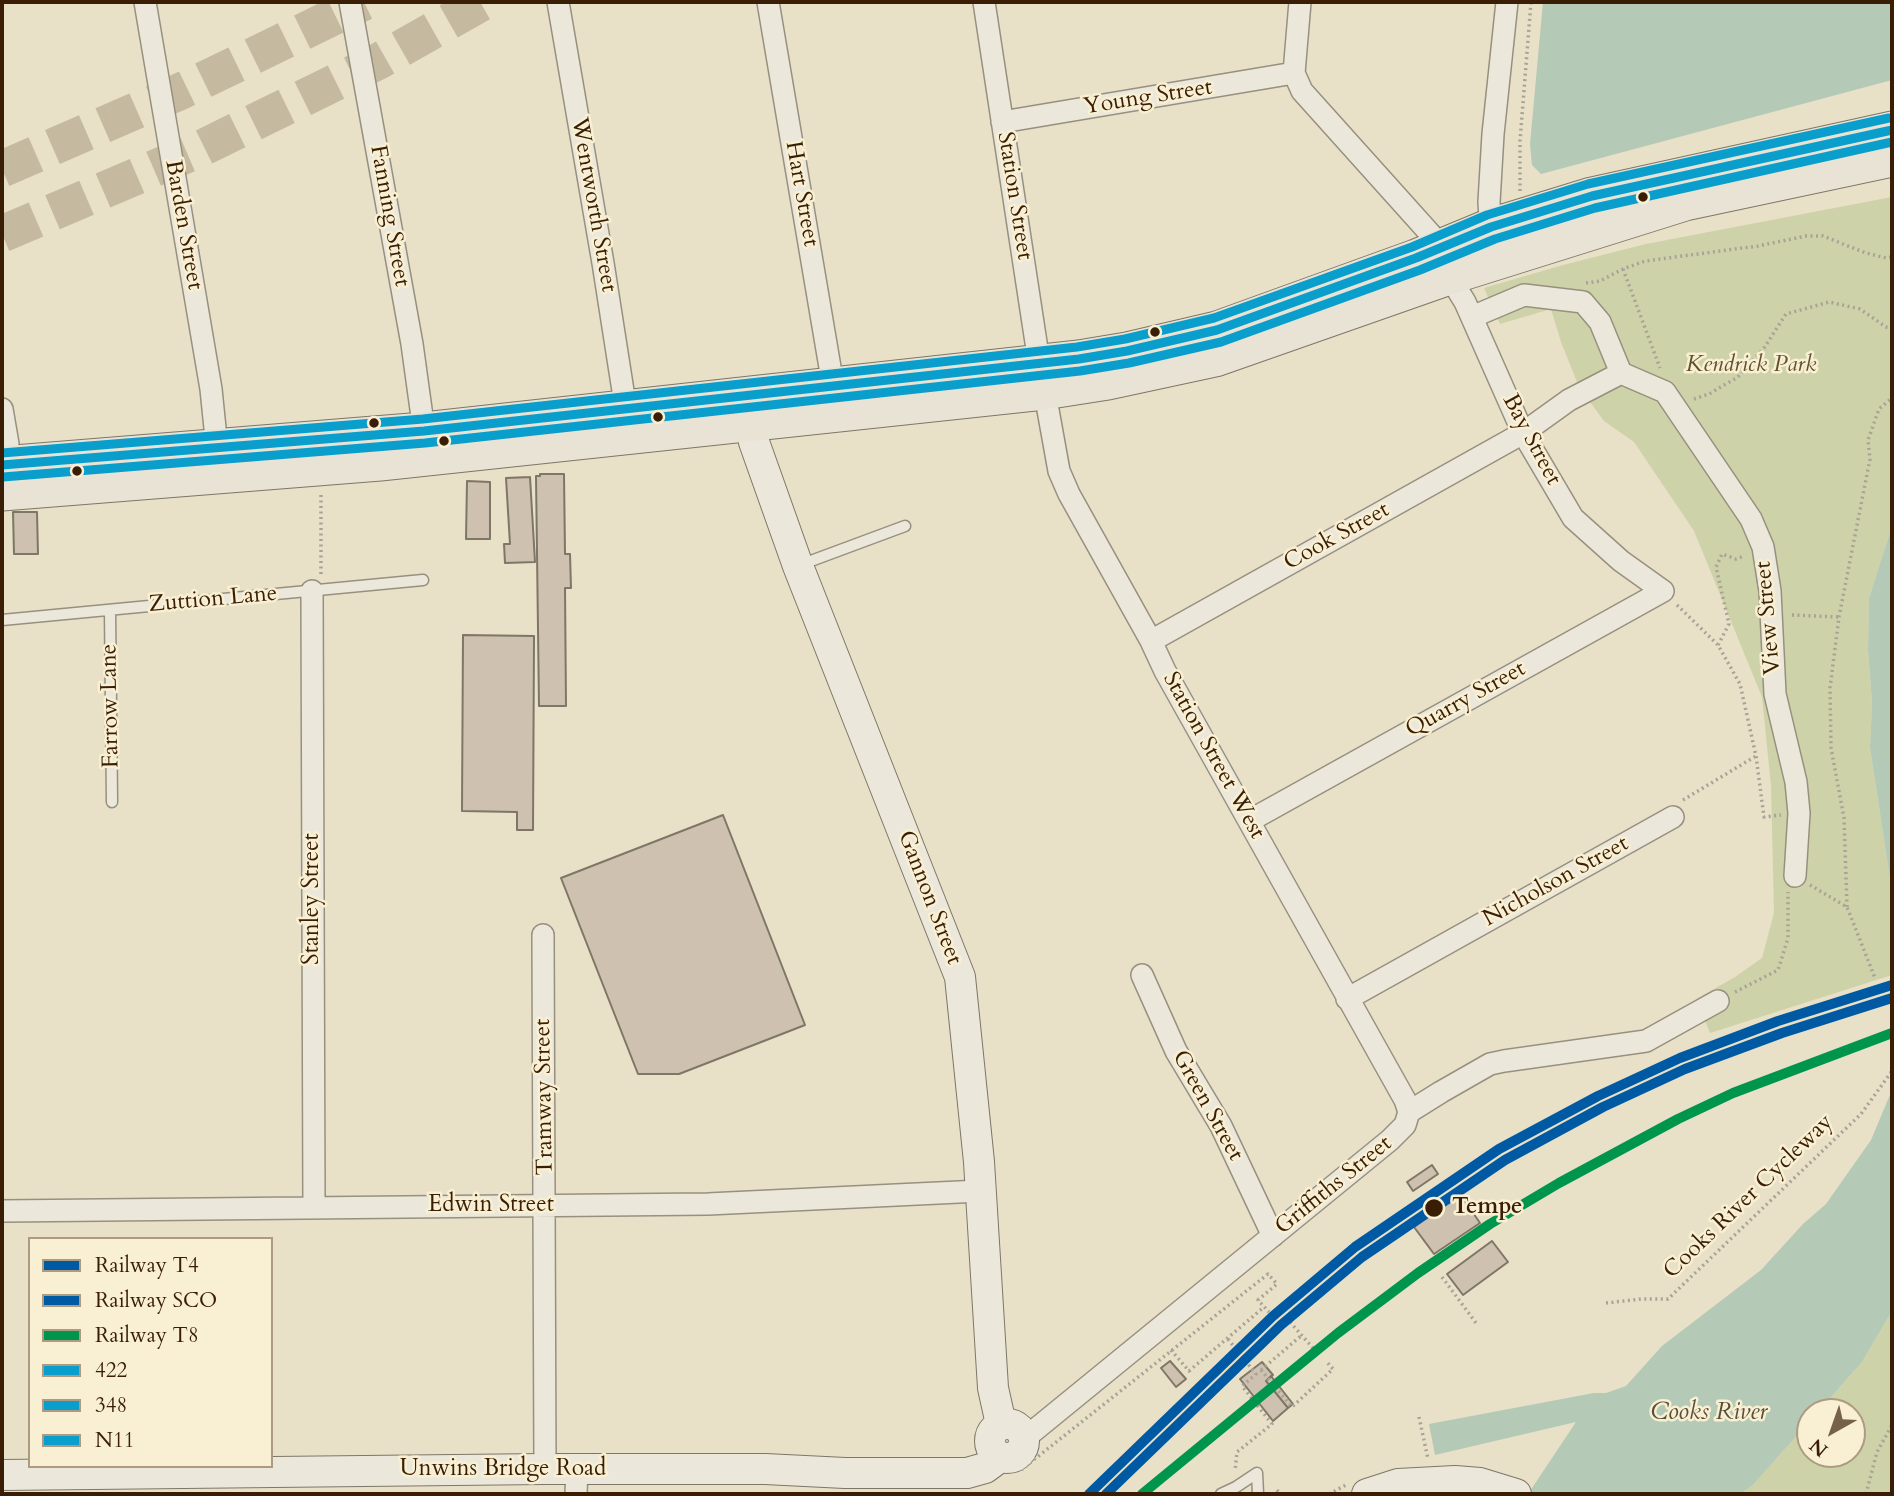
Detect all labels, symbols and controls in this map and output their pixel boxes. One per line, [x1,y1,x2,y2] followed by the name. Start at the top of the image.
[1082,74,1214,122] street label: Young Street
[564,116,622,294] street label: Wentworth Street
[990,130,1038,262] street label: Station Street
[778,139,824,249] street label: Hart Street
[363,143,415,289] street label: Fanning Street
[158,158,208,292] street label: Barden Street
[1636,190,1650,204] unlabelled marker
[1148,325,1162,339] unlabelled marker
[1686,352,1816,380] park label: Kendrick Park
[1496,390,1566,490] street label: Bay Street
[651,410,665,424] unlabelled marker
[367,416,381,430] unlabelled marker
[437,434,451,448] unlabelled marker
[70,464,84,478] unlabelled marker
[1279,497,1395,577] street label: Cook Street
[1750,560,1788,676] street label: View Street
[148,581,278,619] street label: Zuttion Lane
[96,644,126,768] street label: Farrow Lane
[1401,656,1531,744] street label: Quarry Street
[1156,668,1270,844] street label: Station Street West
[891,827,967,969] street label: Gannon Street
[1478,831,1634,933] street label: Nicholson Street
[299,833,327,965] street label: Stanley Street
[530,1018,560,1176] street label: Tramway Street
[1165,1046,1249,1166] street label: Green Street
[1659,1109,1839,1285] street label: Cooks River Cycleway
[1270,1131,1398,1241] street label: Griffiths Street
[428,1192,554,1220] street label: Edwin Street
[1452,1194,1522,1222] place label: Tempe
[1423,1197,1445,1219] marker: Tempe
[28,1237,273,1468] legend
[95,1251,199,1280] text: Railway T4
[95,1286,217,1315] text: Railway SCO
[95,1321,199,1350] text: Railway T8
[95,1356,127,1385] text: 422
[95,1391,127,1420] text: 348
[1796,1398,1866,1468] north arrow
[1651,1399,1767,1427] water label: Cooks River
[95,1426,134,1455] text: N11
[1804,1432,1833,1463] text: N
[400,1456,606,1484] street label: Unwins Bridge Road

